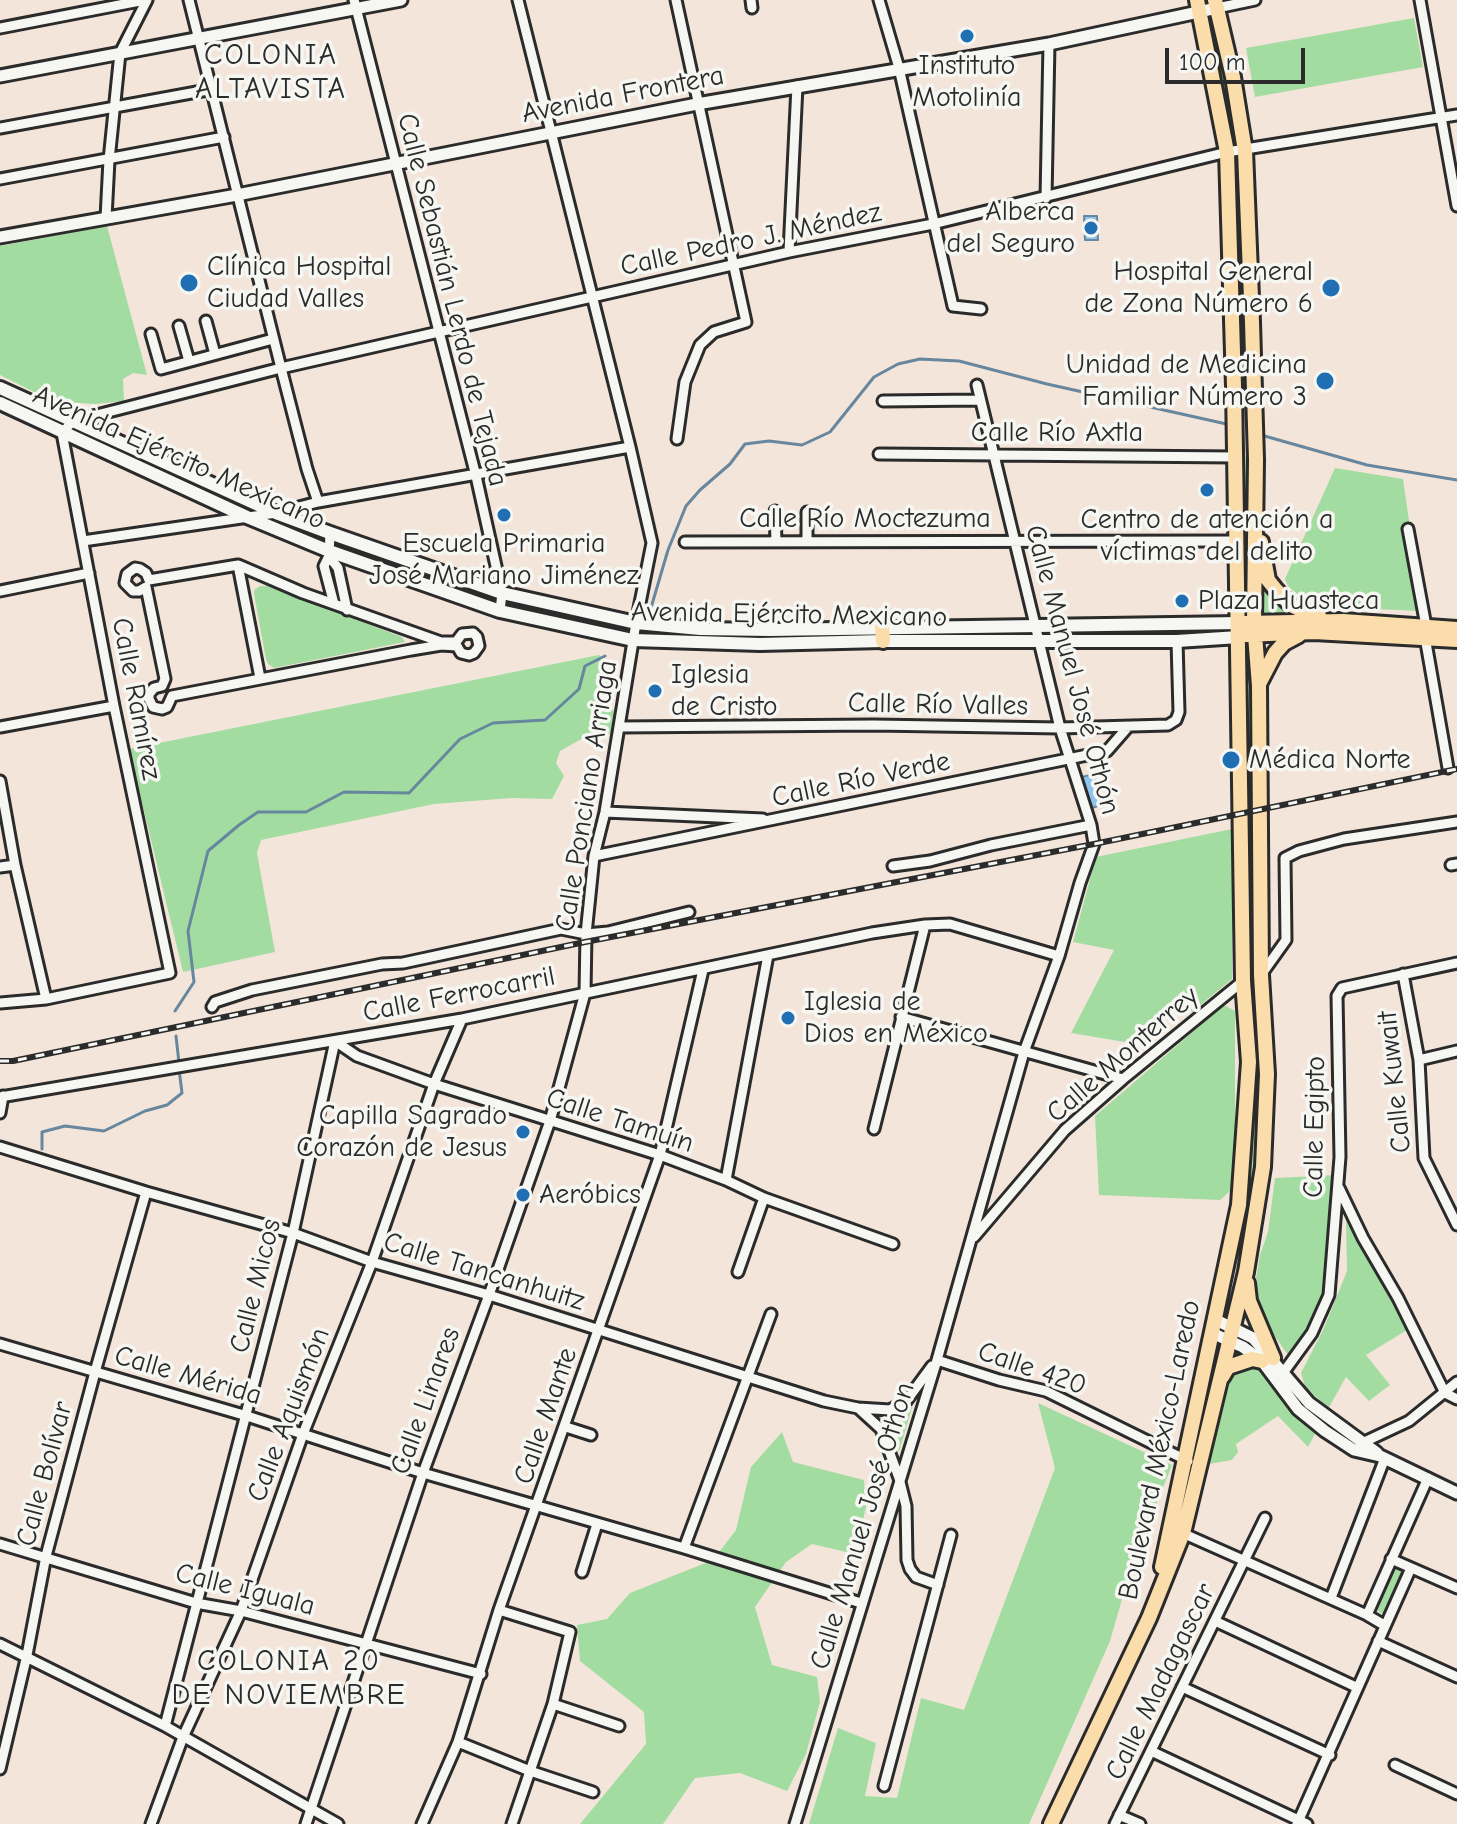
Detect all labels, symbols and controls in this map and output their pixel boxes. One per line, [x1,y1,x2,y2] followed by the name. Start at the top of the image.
[958,27,976,45] marker: Instituto Motolinía
[1169,32,1309,82] scale bar
[195,38,347,108] district label: COLONIA ALTAVISTA
[1179,48,1246,76] text: 100 m
[913,49,1021,115] place label: Instituto Motolinía
[519,59,727,131] street label: Avenida Frontera
[389,110,515,490] street label: Calle Sebastián Lerdo de Tejada
[947,195,1075,261] place label: Alberca del Seguro
[617,196,885,284] street label: Calle Pedro J. Méndez
[1082,219,1100,237] marker: Alberca del Seguro
[207,250,391,316] place label: Clínica Hospital Ciudad Valles
[1084,255,1313,321] place label: Hospital General de Zona Número 6
[178,272,200,294] marker: Clínica Hospital Ciudad Valles
[1320,277,1342,299] marker: Hospital General de Zona Número 6
[1066,348,1307,414] place label: Unidad de Medicina Familiar Número 3
[1314,370,1336,392] marker: Unidad de Medicina Familiar Número 3
[28,378,330,538] street label: Avenida Ejército Mexicano
[971,416,1143,450] street label: Calle Río Axtla
[1198,481,1216,499] marker: Centro de atención a víctimas del delito
[739,502,991,536] street label: Calle Río Moctezuma
[1081,503,1333,569] place label: Centro de atención a víctimas del delito
[495,506,513,524] marker: Escuela Primaria José Mariano Jiménez
[1017,522,1127,818] street label: Calle Manuel José Othón
[369,527,639,593] place label: Escuela Primaria José Mariano Jiménez
[1198,584,1379,618] place label: Plaza Huasteca
[1173,592,1191,610] marker: Plaza Huasteca
[631,595,947,635] street label: Avenida Ejército Mexicano
[104,615,168,783] street label: Calle Ramírez
[549,658,625,934] street label: Calle Ponciano Arriaga
[671,658,778,724] place label: Iglesia de Cristo
[646,682,664,700] marker: Iglesia de Cristo
[848,687,1028,723] street label: Calle Río Valles
[1249,743,1411,777] place label: Médica Norte
[769,745,953,815] street label: Calle Río Verde
[1220,749,1242,771] marker: Médica Norte
[360,960,558,1030] street label: Calle Ferrocarril
[1040,980,1206,1130] street label: Calle Monterrey
[804,985,988,1051] place label: Iglesia de Dios en México
[779,1009,797,1027] marker: Iglesia de Dios en México
[1371,1009,1419,1155] street label: Calle Kuwait
[1297,1056,1333,1198] street label: Calle Egipto
[542,1081,698,1161] street label: Calle Tamuín
[296,1099,507,1165] place label: Capilla Sagrado Corazón de Jesus
[514,1123,532,1141] marker: Capilla Sagrado Corazón de Jesus
[539,1178,641,1212] place label: Aeróbics
[514,1186,532,1204] marker: Aeróbics
[223,1216,289,1356] street label: Calle Micos
[379,1225,589,1319] street label: Calle Tancanhuitz
[1112,1297,1208,1603] street label: Boulevard México-Laredo
[240,1323,338,1507] street label: Calle Aquismón
[384,1323,468,1479] street label: Calle Linares
[973,1335,1091,1403] street label: Calle 420
[111,1339,265,1413] street label: Calle Mérida
[507,1343,585,1489] street label: Calle Mante
[803,1379,923,1673] street label: Calle Manuel José Othon
[10,1398,80,1550] street label: Calle Bolívar
[172,1556,318,1624] street label: Calle Iguala
[1099,1578,1223,1786] street label: Calle Madagascar
[171,1644,407,1714] district label: COLONIA 20 DE NOVIEMBRE

